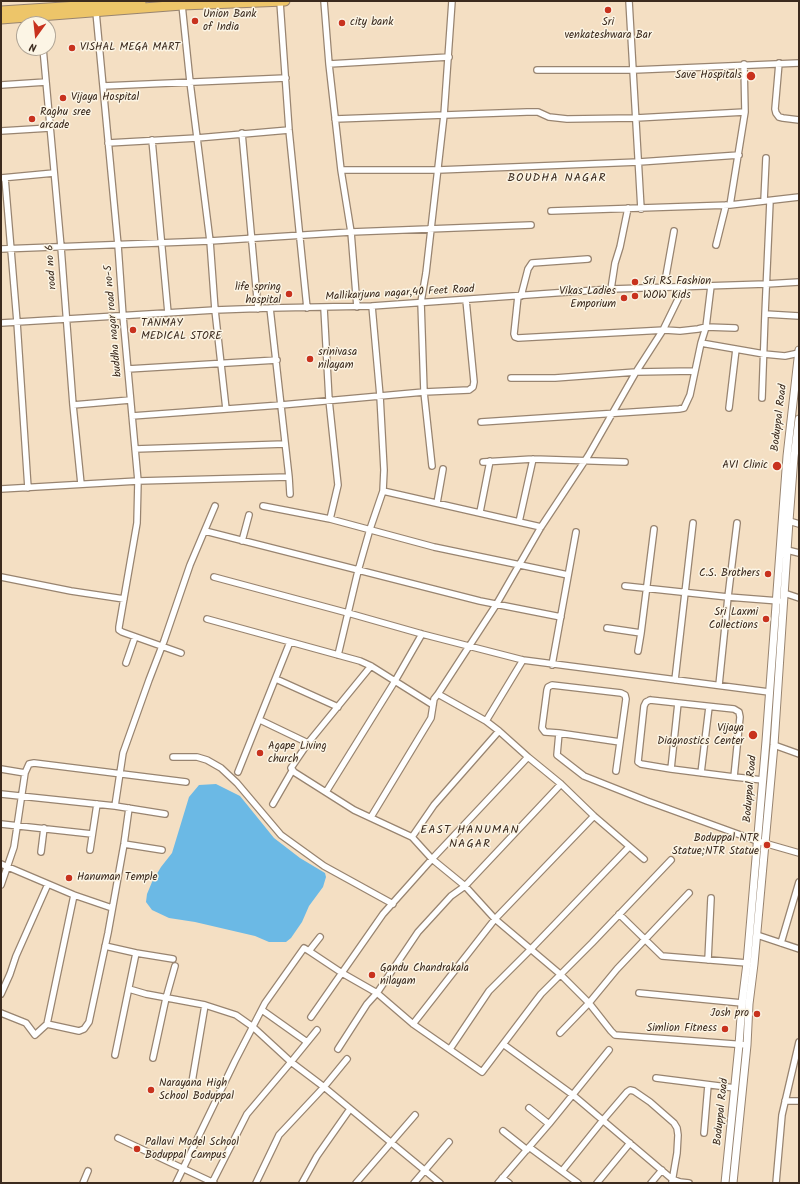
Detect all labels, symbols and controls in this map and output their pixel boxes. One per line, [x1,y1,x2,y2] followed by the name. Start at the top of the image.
[603,5,613,15] marker: Sri venkateshwara Bar
[203,8,257,34] place label: Union Bank of India
[16,16,56,56] north arrow
[190,16,200,26] marker: Union Bank of India
[350,16,393,30] place label: city bank
[564,16,652,42] place label: Sri venkateshwara Bar
[337,18,347,28] marker: city bank
[27,37,39,56] text: N
[80,41,180,55] place label: VISHAL MEGA MART
[67,43,77,53] marker: VISHAL MEGA MART
[675,69,742,83] place label: Save Hospitals
[745,70,757,82] marker: Save Hospitals
[71,91,139,105] place label: Vijaya Hospital
[58,93,68,103] marker: Vijaya Hospital
[40,106,91,132] place label: Raghu sree arcade
[27,114,37,124] marker: Raghu sree arcade
[507,172,607,186] district label: BOUDHA NAGAR
[44,244,60,290] street label: road no 6
[103,264,125,378] street label: buddha nagar road no-5
[643,275,711,289] place label: Sri RS Fashion
[630,277,640,287] marker: Sri RS Fashion
[235,281,281,307] place label: life spring hospital
[325,284,475,304] street label: Mallikarjuna nagar,40 Feet Road
[559,285,616,311] place label: Vikas Ladies Emporium
[284,289,294,299] marker: life spring hospital
[643,289,691,303] place label: WOW Kids
[630,291,640,301] marker: WOW Kids
[619,293,629,303] marker: Vikas Ladies Emporium
[141,317,222,343] place label: TANMAY MEDICAL STORE
[128,325,138,335] marker: TANMAY MEDICAL STORE
[318,346,357,372] place label: srinivasa nilayam
[305,354,315,364] marker: srinivasa nilayam
[769,384,791,452] street label: Boduppal Road
[722,459,768,473] place label: AVI Clinic
[771,460,783,472] marker: AVI Clinic
[699,567,760,581] place label: C.S. Brothers
[763,569,773,579] marker: C.S. Brothers
[709,606,758,632] place label: Sri Laxmi Collections
[761,614,771,624] marker: Sri Laxmi Collections
[657,722,744,748] place label: Vijaya Diagnostics Center
[747,729,759,741] marker: Vijaya Diagnostics Center
[268,740,327,766] place label: Agape Living church
[255,748,265,758] marker: Agape Living church
[741,755,761,823] street label: Boduppal Road
[420,824,520,852] district label: EAST HANUMAN NAGAR
[672,832,759,858] place label: Boduppal NTR Statue;NTR Statue
[762,840,772,850] marker: Boduppal NTR Statue;NTR Statue
[77,871,157,885] place label: Hanuman Temple
[64,873,74,883] marker: Hanuman Temple
[380,962,469,988] place label: Gandu Chandrakala nilayam
[367,970,377,980] marker: Gandu Chandrakala nilayam
[710,1007,749,1021] place label: Josh pro
[752,1009,762,1019] marker: Josh pro
[646,1022,717,1036] place label: Simlion Fitness
[720,1024,730,1034] marker: Simlion Fitness
[159,1077,234,1103] place label: Narayana High School Boduppal
[712,1078,732,1146] street label: Boduppal Road
[146,1085,156,1095] marker: Narayana High School Boduppal
[145,1136,239,1162] place label: Pallavi Model School Boduppal Campus
[132,1144,142,1154] marker: Pallavi Model School Boduppal Campus

